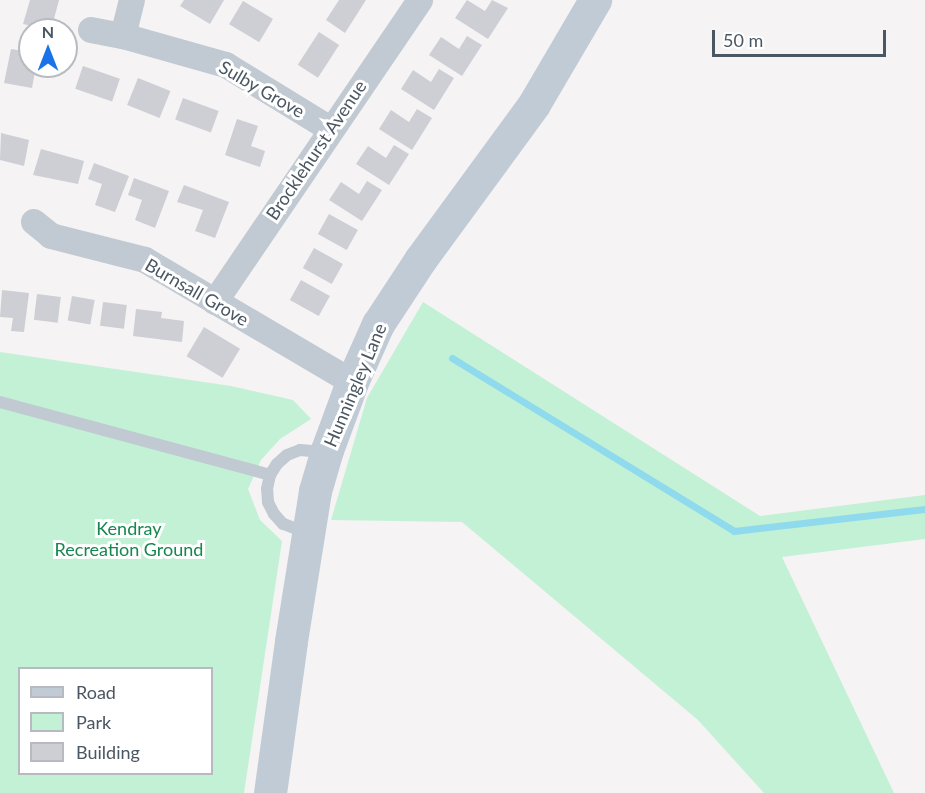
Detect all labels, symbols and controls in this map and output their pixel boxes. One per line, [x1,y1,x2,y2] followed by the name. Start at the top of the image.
[18,18,78,78] north arrow
[715,18,889,56] scale bar
[42,22,54,41] text: N
[723,29,763,51] text: 50 m
[215,56,309,122] street label: Sulby Grove
[261,76,371,224] street label: Brocklehurst Avenue
[142,254,252,330] street label: Burnsall Grove
[319,320,391,450] street label: Hunningley Lane
[55,518,203,560] park label: Kendray Recreation Ground
[18,667,213,775] legend
[76,681,116,703] text: Road
[76,711,111,733] text: Park
[76,741,140,763] text: Building

